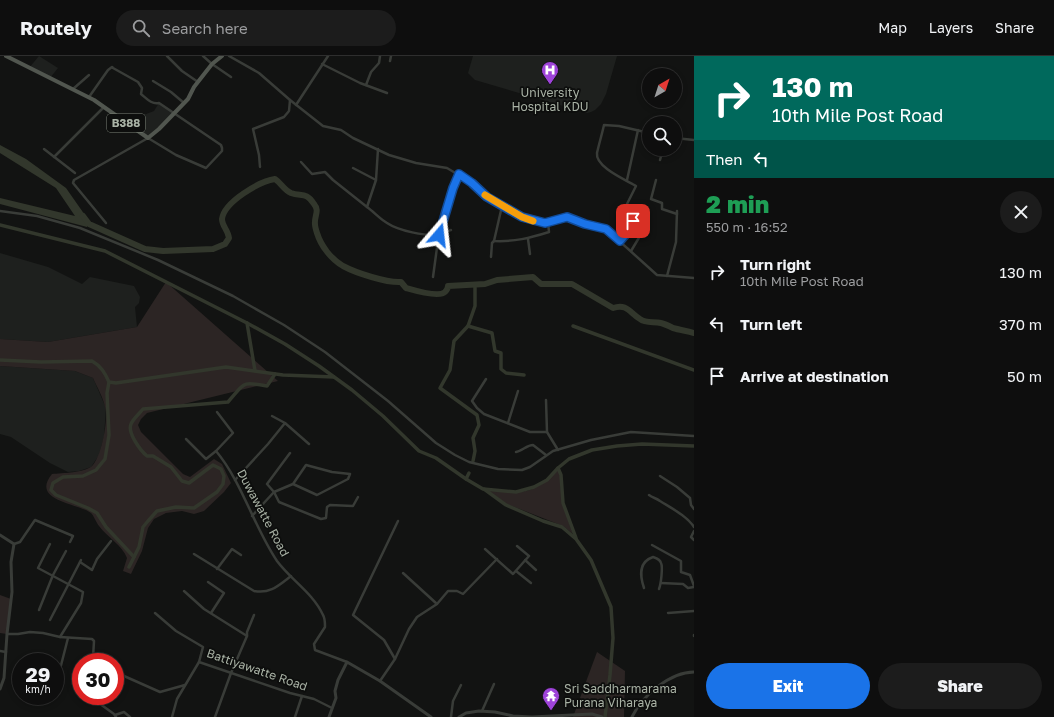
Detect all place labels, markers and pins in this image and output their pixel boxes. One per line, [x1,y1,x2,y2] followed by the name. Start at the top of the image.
[540,60,560,85] hospital icon: University Hospital KDU
[511,85,589,114] place label: University Hospital KDU
[616,204,650,238] pin
[564,681,677,710] place label: Sri Saddharmarama Purana Viharaya
[541,686,561,711] temple icon: Sri Saddharmarama Purana Viharaya

